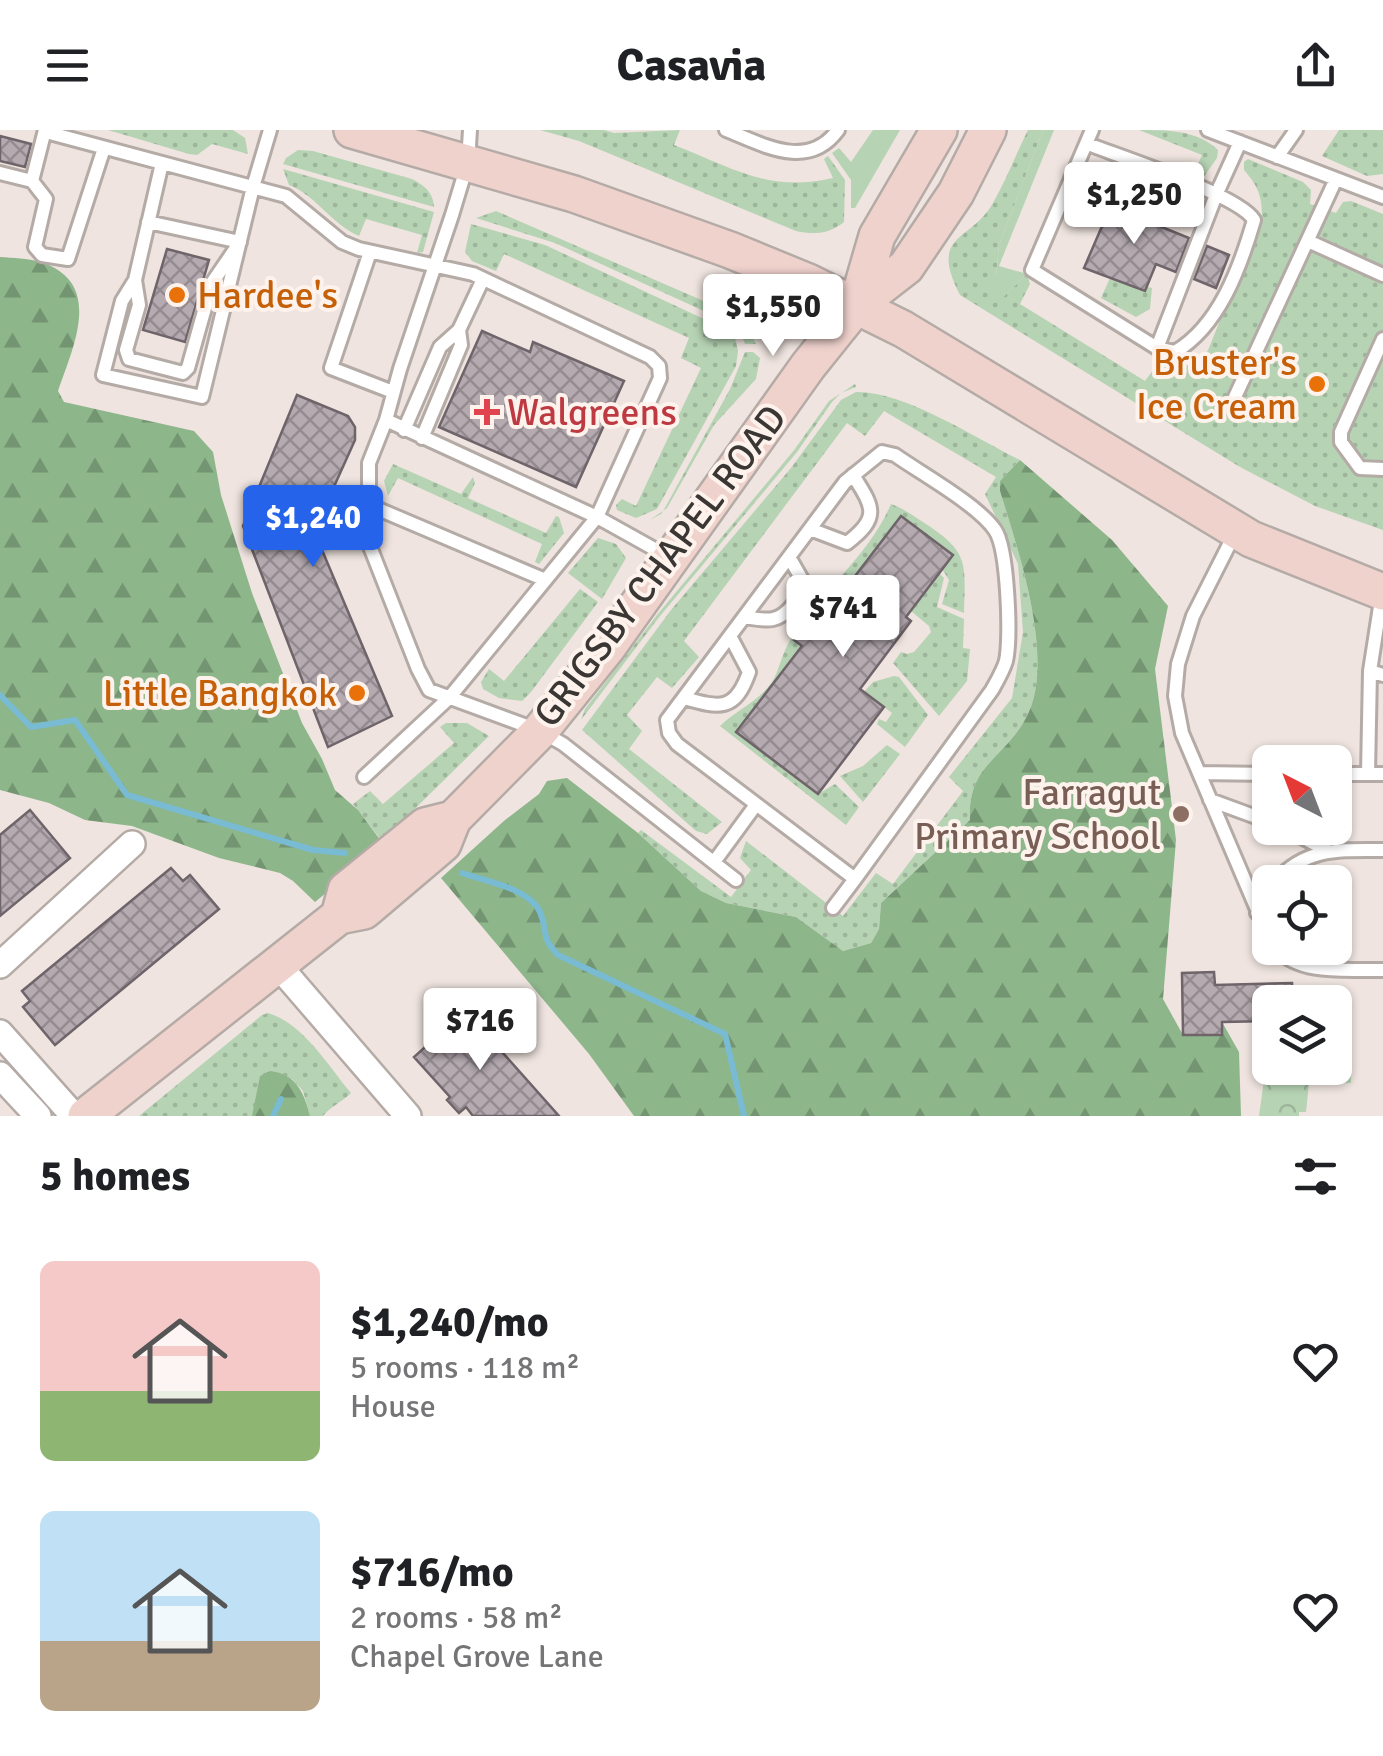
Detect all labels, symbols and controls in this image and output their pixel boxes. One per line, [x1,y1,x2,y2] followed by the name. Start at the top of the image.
[40,38,95,93] icon: menu
[617,38,766,93] text: Casavia
[1288,38,1343,93] icon: share
[1053,162,1215,247] pin: $1,250
[1086,175,1182,214] text: $1,250
[197,272,338,319] place label: Hardee's
[692,274,854,359] pin: $1,550
[166,284,188,306] marker: Hardee's
[725,287,821,326] text: $1,550
[1136,339,1297,430] place label: Bruster's Ice Cream
[1306,373,1328,395] marker: Bruster's Ice Cream
[507,389,677,436] place label: Walgreens
[524,396,796,736] street label: GRIGSBY CHAPEL ROAD
[476,401,498,423] marker: Walgreens
[232,485,394,570] pin: $1,240
[265,498,361,537] text: $1,240
[784,575,902,660] pin: $741
[808,588,878,627] text: $741
[103,670,337,717] place label: Little Bangkok
[346,682,368,704] marker: Little Bangkok
[1252,745,1352,845] north arrow
[1252,745,1352,1085] map controls
[914,769,1161,860] place label: Farragut Primary School
[1170,803,1192,825] marker: Farragut Primary School
[1252,865,1352,965] button: locate
[1252,985,1352,1085] button: layers
[421,988,539,1073] pin: $716
[445,1001,515,1040] text: $716
[1288,1149,1343,1204] icon: filters
[40,1151,190,1202] text: 5 homes
[350,1297,549,1348] text: $1,240/mo
[120,1301,240,1421] icon: home
[1288,1334,1343,1389] icon: heart
[350,1348,580,1387] text: 5 rooms · 118 m²
[350,1387,436,1426] text: House
[350,1547,514,1598] text: $716/mo
[120,1551,240,1671] icon: home
[1288,1584,1343,1639] icon: heart
[350,1598,563,1637] text: 2 rooms · 58 m²
[350,1637,604,1676] text: Chapel Grove Lane

